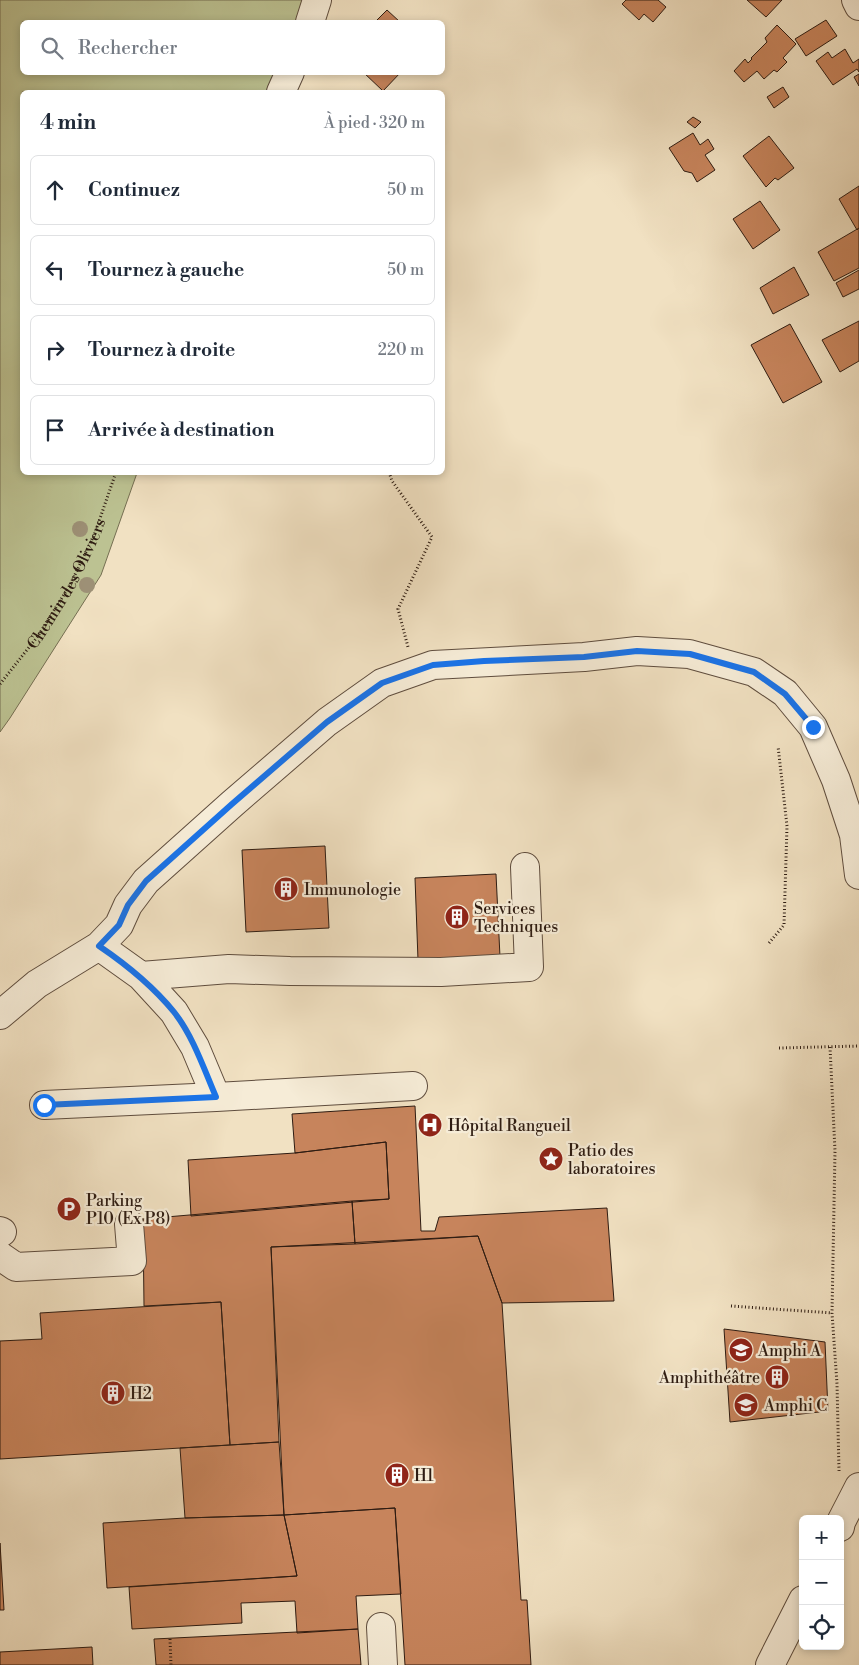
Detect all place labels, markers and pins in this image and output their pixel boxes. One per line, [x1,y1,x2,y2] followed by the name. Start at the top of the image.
[273,876,299,902] building icon: Immunologie
[304,880,401,900] place label: Immunologie
[474,899,558,937] place label: Services Techniques
[444,904,470,930] building icon: Services Techniques
[417,1112,443,1138] hospital icon: Hôpital Rangueil
[448,1116,571,1136] place label: Hôpital Rangueil
[568,1141,656,1179] place label: Patio des laboratoires
[538,1146,564,1172] place icon: Patio des laboratoires
[86,1191,170,1229] place label: Parking P10 (Ex P8)
[56,1196,82,1222] parking icon: Parking P10 (Ex P8)
[728,1337,754,1363] school or university icon: Amphi A
[757,1341,822,1361] place label: Amphi A
[764,1364,790,1390] building icon: Amphithéâtre
[658,1368,760,1388] place label: Amphithéâtre
[100,1380,126,1406] building icon: H2
[130,1384,152,1404] place label: H2
[733,1392,759,1418] school or university icon: Amphi C
[763,1396,827,1416] place label: Amphi C
[384,1462,410,1488] building icon: H1
[414,1466,434,1486] place label: H1

